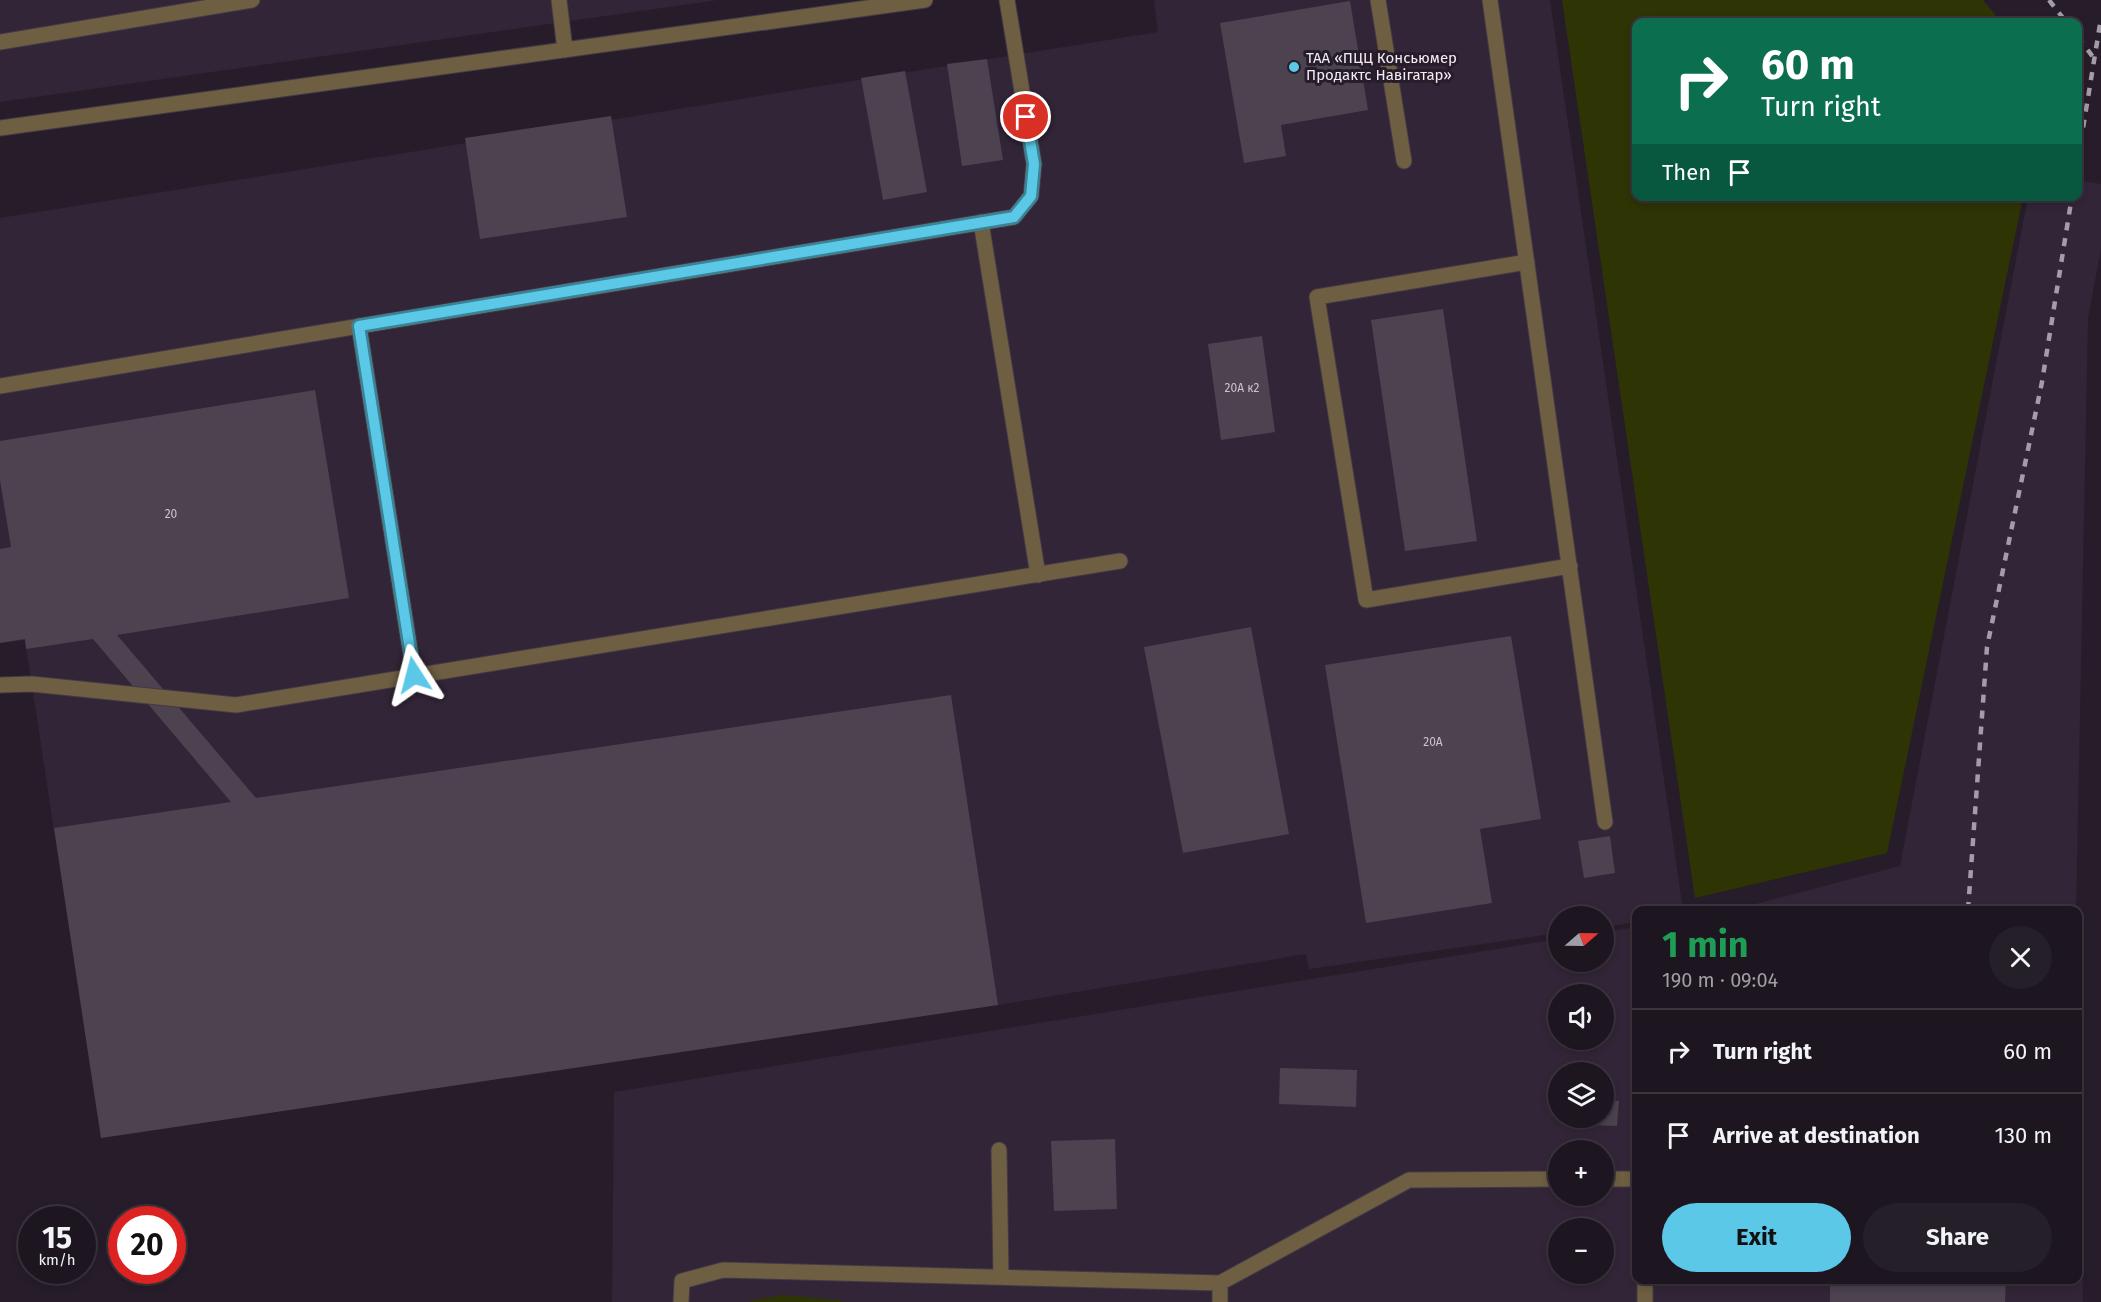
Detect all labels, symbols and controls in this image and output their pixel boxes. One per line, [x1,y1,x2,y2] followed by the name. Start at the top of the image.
[1761,40,1855,90] text: 60 m
[1662,42,1740,120] icon: right
[1306,49,1457,84] place label: ТАА «ПЦЦ Консьюмер Продактс Навігатар»
[1287,60,1301,74] marker: ТАА «ПЦЦ Консьюмер Продактс Навігатар»
[1000,91,1051,142] pin
[1761,91,1881,123] text: Turn right
[1009,100,1042,133] icon: arrive
[1723,156,1756,189] icon: arrive
[1662,159,1711,186] text: Then
[1225,381,1259,395] house number: 20А к2
[165,507,178,521] house number: 20
[382,643,446,707] position arrow
[1423,735,1443,749] house number: 20А
[1548,906,1614,972] north arrow
[1548,906,1614,1284] map controls
[1662,923,1749,967] text: 1 min
[1989,926,2052,989] button: close
[1662,968,1778,992] text: 190 m · 09:04
[1548,984,1614,1050] button: sound
[1662,1035,1695,1068] icon: right
[1713,1038,1812,1065] text: Turn right
[2003,1038,2052,1065] text: 60 m
[1548,1062,1614,1128] button: layers
[1662,1119,1695,1152] icon: arrive
[1713,1122,1920,1149] text: Arrive at destination
[1995,1122,2052,1149] text: 130 m
[1548,1140,1614,1206] button: +
[1662,1203,1851,1272] button: Exit
[1863,1203,2052,1272] button: Share
[108,1206,186,1284] speed limit sign: 20
[1548,1218,1614,1284] button: −
[42,1220,72,1256] text: 15
[38,1251,76,1269] text: km/h

